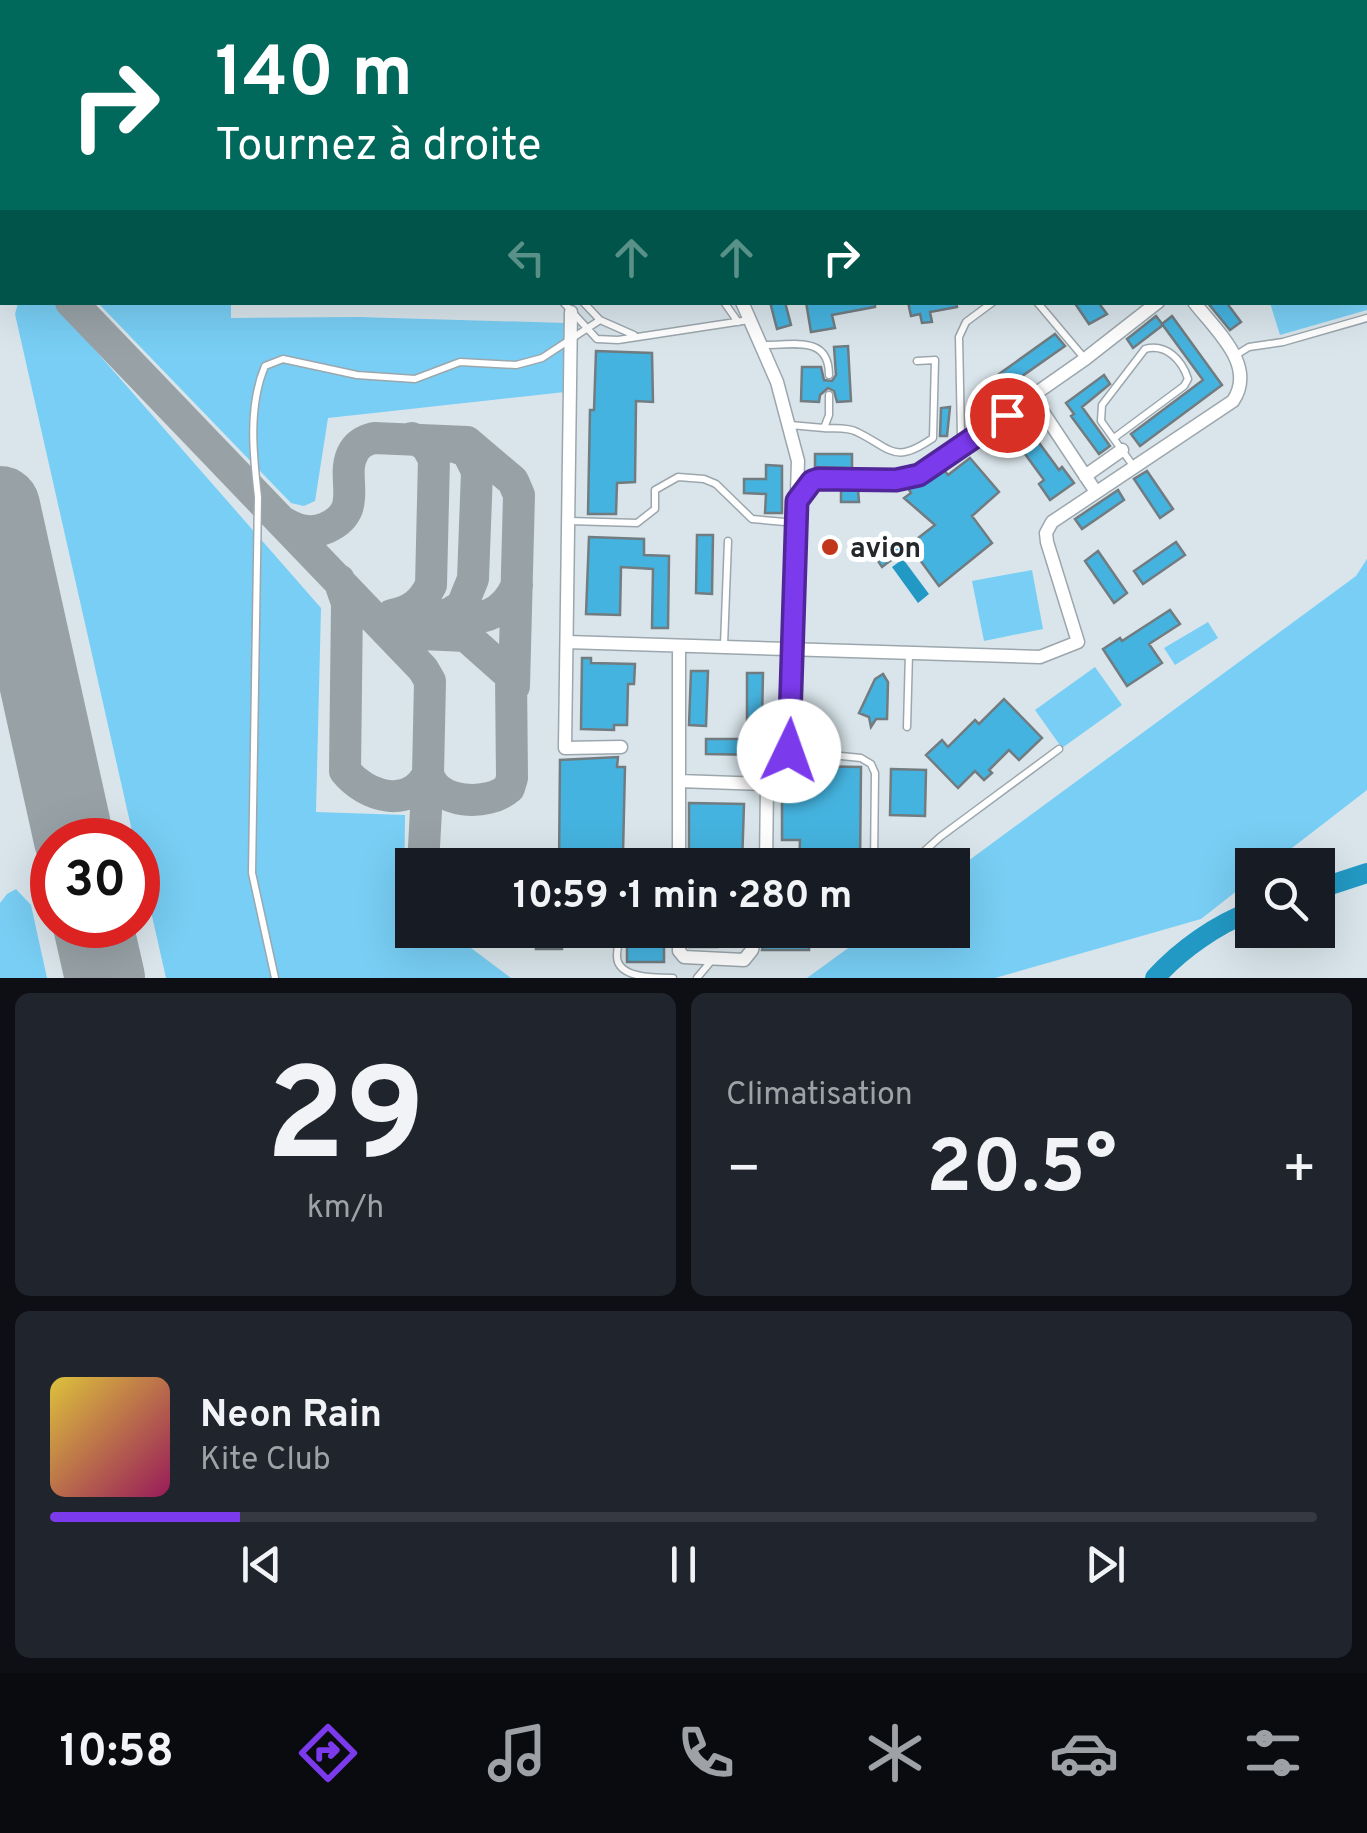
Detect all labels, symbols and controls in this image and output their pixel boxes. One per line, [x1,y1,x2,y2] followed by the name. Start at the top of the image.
[215,32,413,121] text: 140 m
[50,40,180,170] icon: right
[215,119,542,176] text: Tournez à droite
[499,230,554,285] icon: left
[604,230,659,285] icon: ahead
[709,230,764,285] icon: ahead
[814,230,869,285] icon: right
[965,373,1050,458] pin
[980,388,1035,443] icon: arrive
[850,532,921,568] place label: avion
[819,536,841,558] marker: avion
[737,699,841,803] position arrow
[30,818,160,948] speed limit sign: 30
[1235,848,1335,948] map controls
[1235,848,1335,948] button: search
[513,873,852,922] text: 10:59 · 1 min · 280 m
[266,1041,425,1206] text: 29
[726,1076,913,1116] text: Climatisation
[926,1124,1117,1219] text: 20.5°
[726,1137,761,1207] text: −
[1282,1137,1317,1207] text: +
[307,1189,384,1229] text: km/h
[200,1392,382,1441] text: Neon Rain
[200,1441,331,1481] text: Kite Club
[234,1537,289,1592] icon: previous
[656,1537,711,1592] icon: pause
[1078,1537,1133,1592] icon: next
[293,1718,363,1788] icon: directions
[482,1718,552,1788] icon: music
[671,1718,741,1788] icon: phone
[860,1718,930,1788] icon: climate
[1049,1718,1119,1788] icon: car
[1238,1718,1308,1788] icon: filters
[59,1725,174,1782] text: 10:58

